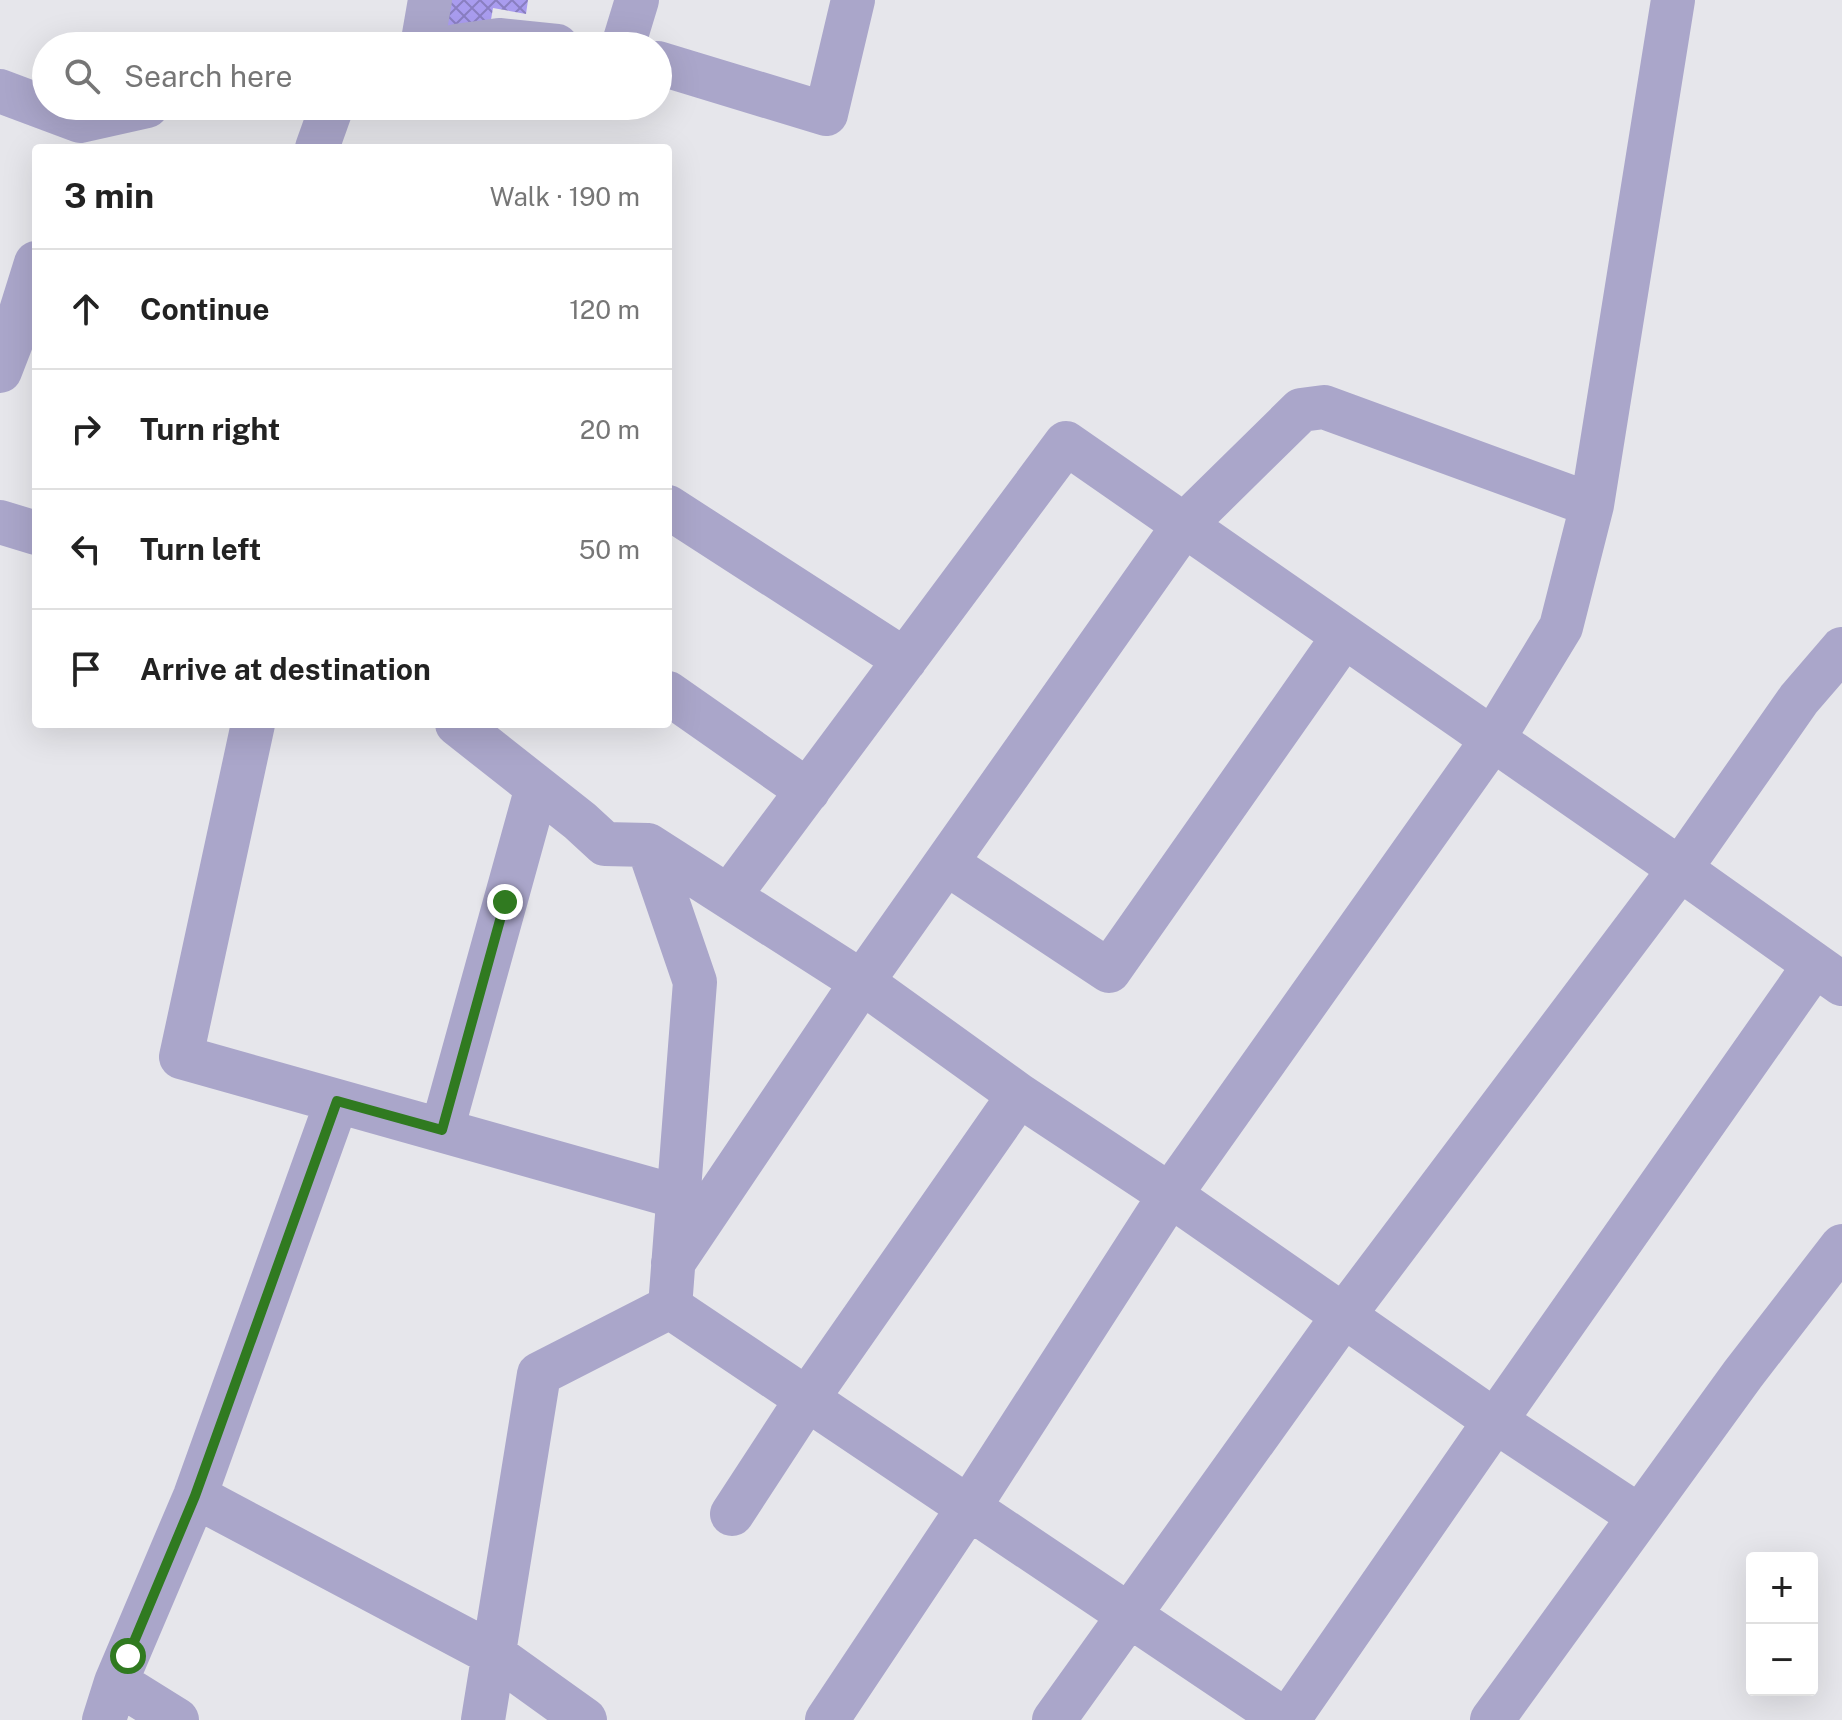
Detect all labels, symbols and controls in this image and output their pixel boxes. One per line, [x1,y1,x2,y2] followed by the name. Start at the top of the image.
[32,32,672,120] search box
[60,54,104,98] icon: search
[124,58,292,94] text: Search here
[64,176,154,216] text: 3 min
[490,181,640,212] text: Walk · 190 m
[64,287,108,331] icon: ahead
[140,291,270,327] text: Continue
[569,294,640,325] text: 120 m
[64,407,108,451] icon: right
[140,411,280,447] text: Turn right
[580,414,640,445] text: 20 m
[64,527,108,571] icon: left
[140,531,261,567] text: Turn left
[579,534,640,565] text: 50 m
[64,647,108,691] icon: arrive
[140,651,431,687] text: Arrive at destination
[487,884,523,920] route end
[1746,1552,1818,1696] map controls
[1746,1552,1818,1624] button: +
[1746,1624,1818,1696] button: −
[110,1638,146,1674] route start

